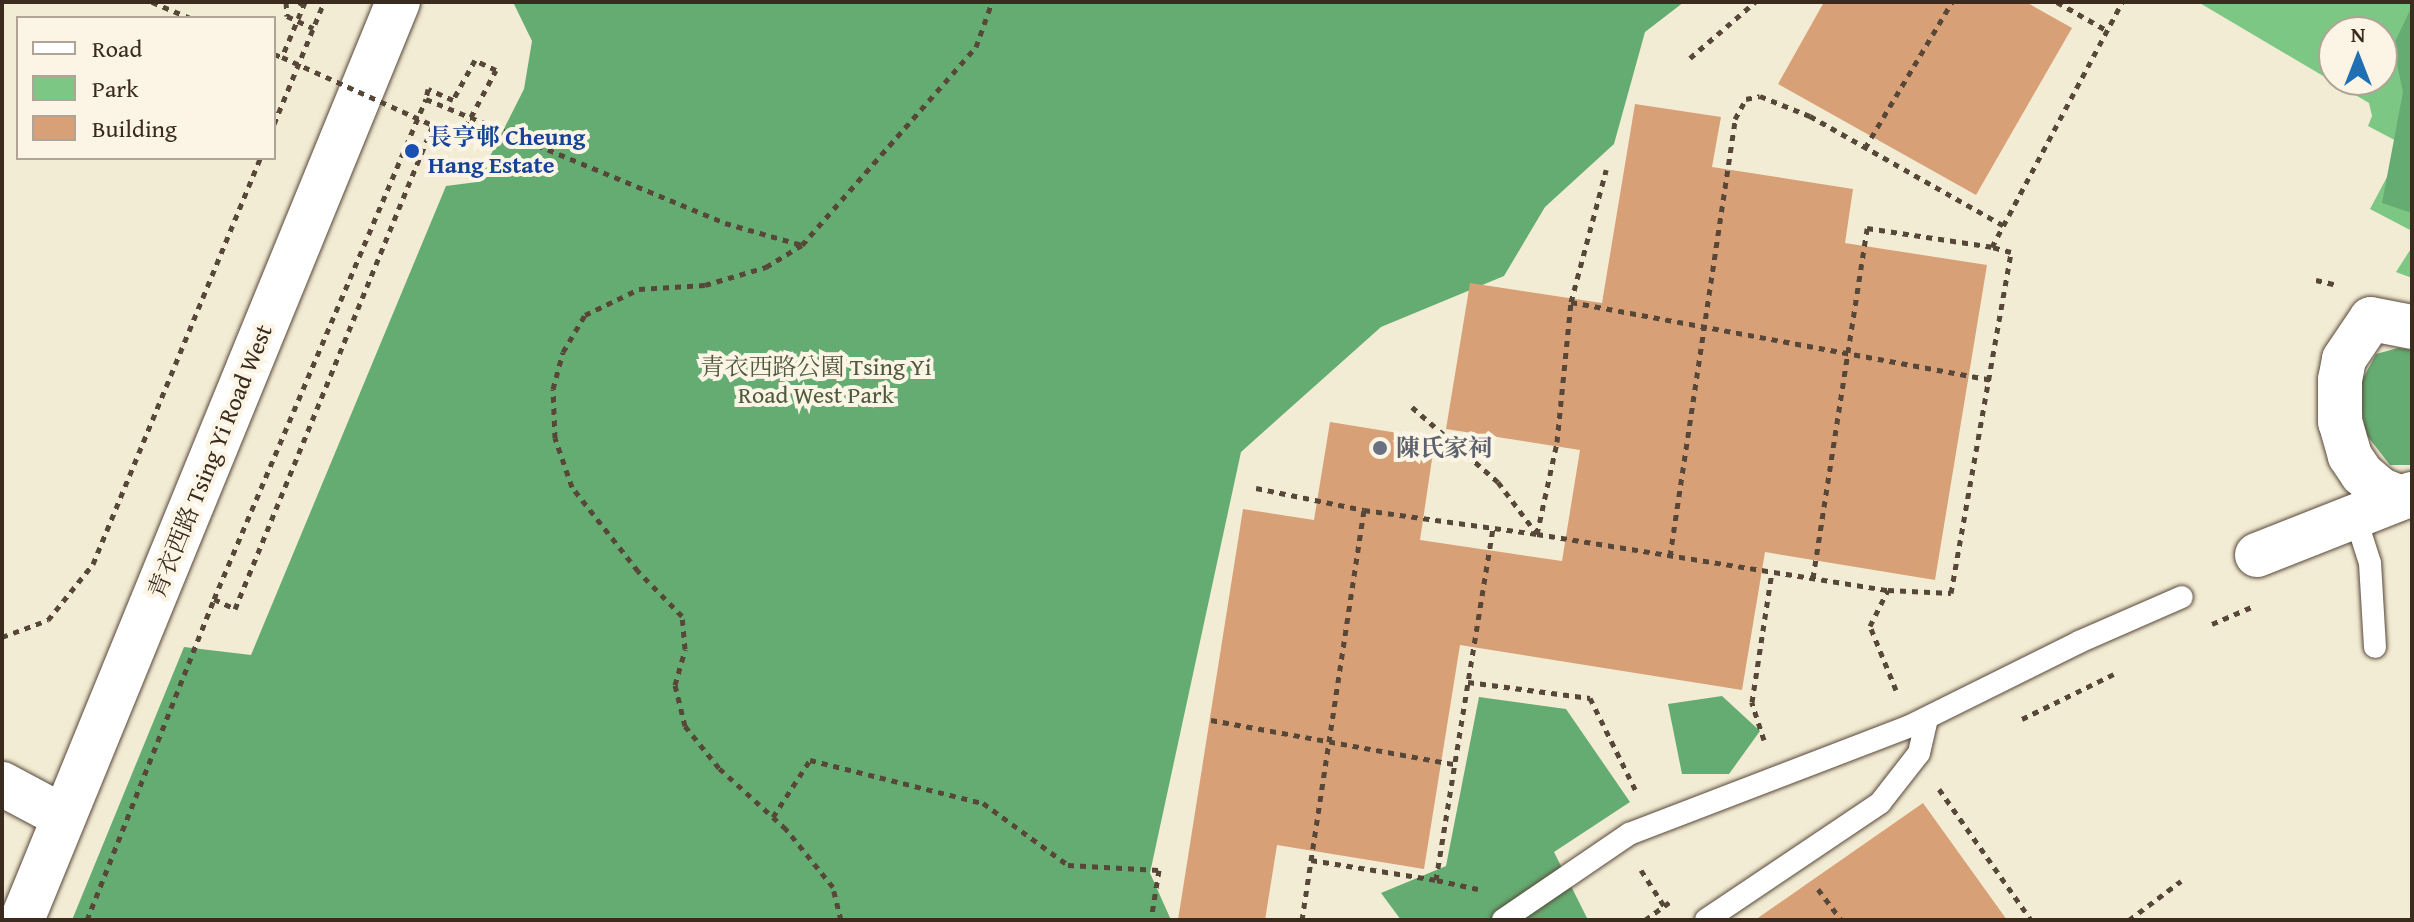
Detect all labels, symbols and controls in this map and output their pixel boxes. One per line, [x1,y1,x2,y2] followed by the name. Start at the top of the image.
[16,16,276,160] legend
[2318,16,2398,96] north arrow
[2351,18,2365,50] text: N
[92,31,142,66] text: Road
[92,71,138,106] text: Park
[92,111,177,146] text: Building
[428,123,585,179] place label: 長亨邨 Cheung Hang Estate
[403,142,421,160] marker: 長亨邨 Cheung Hang Estate
[142,320,278,602] street label: 青衣西路 Tsing Yi Road West
[701,353,931,409] park label: 青衣西路公園 Tsing Yi Road West Park
[1396,434,1492,462] place label: 陳氏家祠
[1371,439,1389,457] marker: 陳氏家祠

